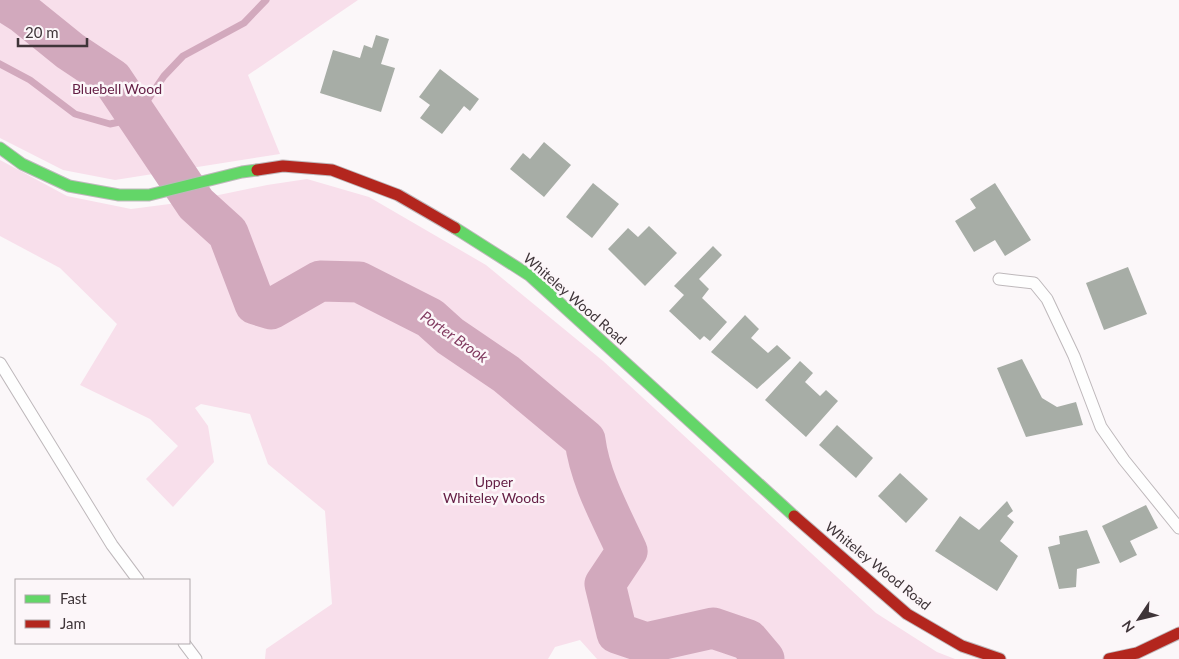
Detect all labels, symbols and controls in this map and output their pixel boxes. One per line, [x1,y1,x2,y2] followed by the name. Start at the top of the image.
[18,15,86,47] scale bar
[25,23,59,41] text: 20 m
[72,80,162,97] park label: Bluebell Wood
[520,249,630,348] street label: Whiteley Wood Road
[417,306,492,366] water label: Porter Brook
[443,473,545,506] park label: Upper Whiteley Woods
[822,518,935,613] street label: Whiteley Wood Road
[15,579,190,644] legend
[60,589,87,607] text: Fast
[1114,594,1164,644] north arrow
[60,614,86,632] text: Jam
[1118,617,1138,636] text: N

